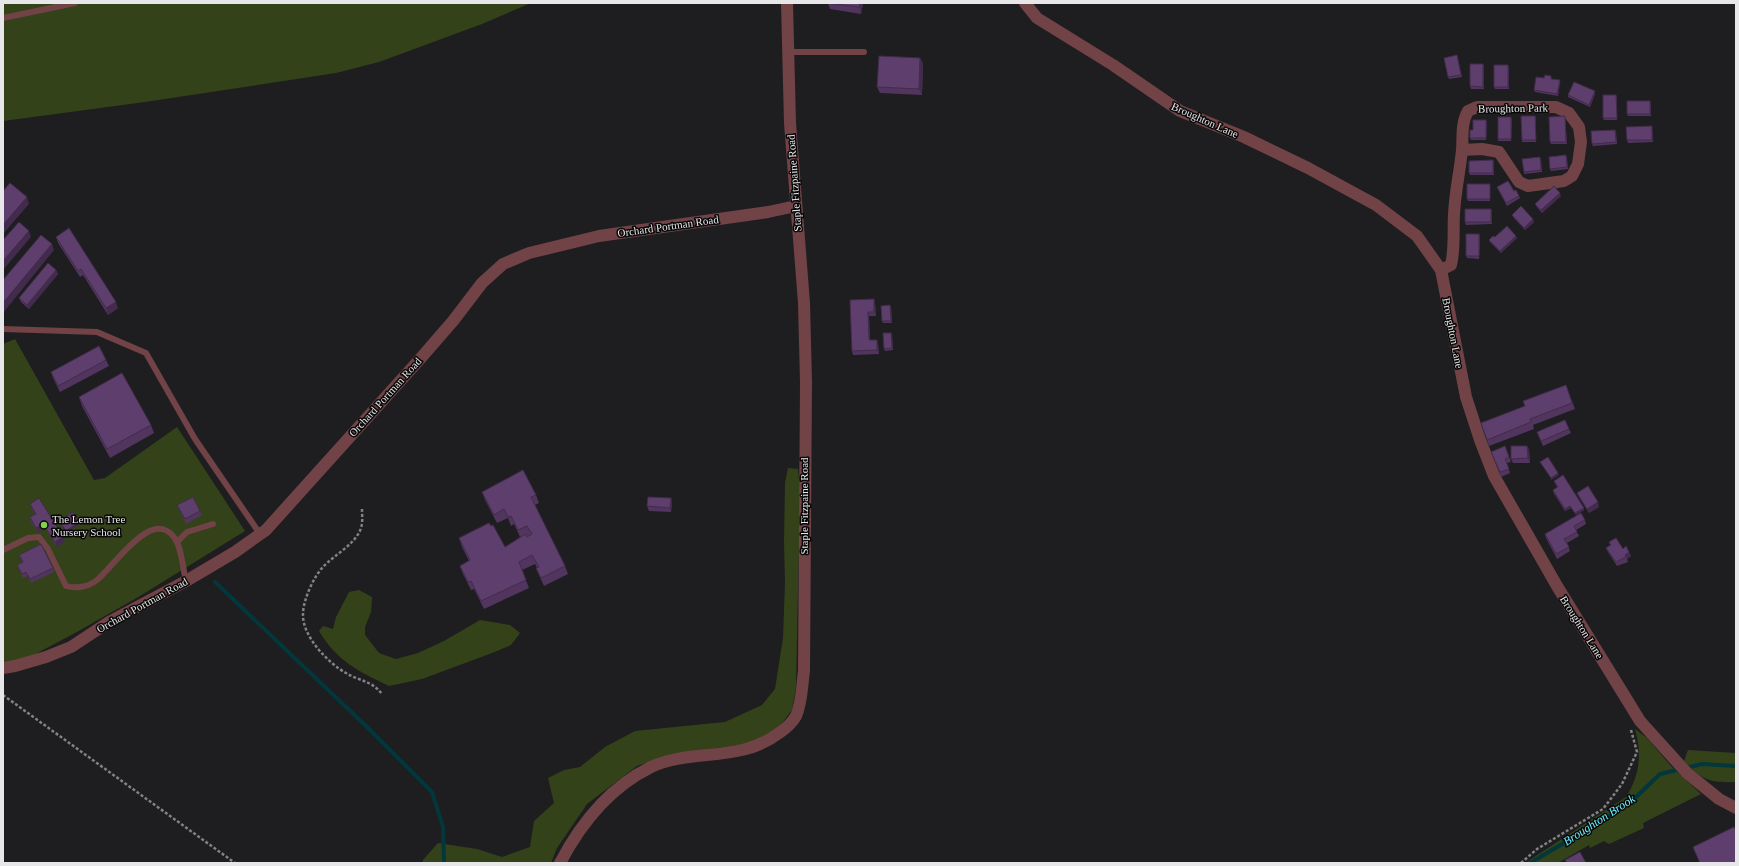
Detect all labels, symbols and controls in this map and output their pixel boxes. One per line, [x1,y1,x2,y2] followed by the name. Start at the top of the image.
[1170,100,1240,140] street label: Broughton Lane
[1478,101,1549,115] street label: Broughton Park
[785,134,803,232] street label: Staple Fitzpaine Road
[617,213,720,239] street label: Orchard Portman Road
[1440,297,1466,369] street label: Broughton Lane
[346,355,424,439] street label: Orchard Portman Road
[798,457,810,555] street label: Staple Fitzpaine Road
[52,513,125,538] place label: The Lemon Tree Nursery School
[39,520,49,530] marker: The Lemon Tree Nursery School
[94,575,190,635] street label: Orchard Portman Road
[1558,593,1606,661] street label: Broughton Lane
[1560,791,1638,848] water label: Broughton Brook

